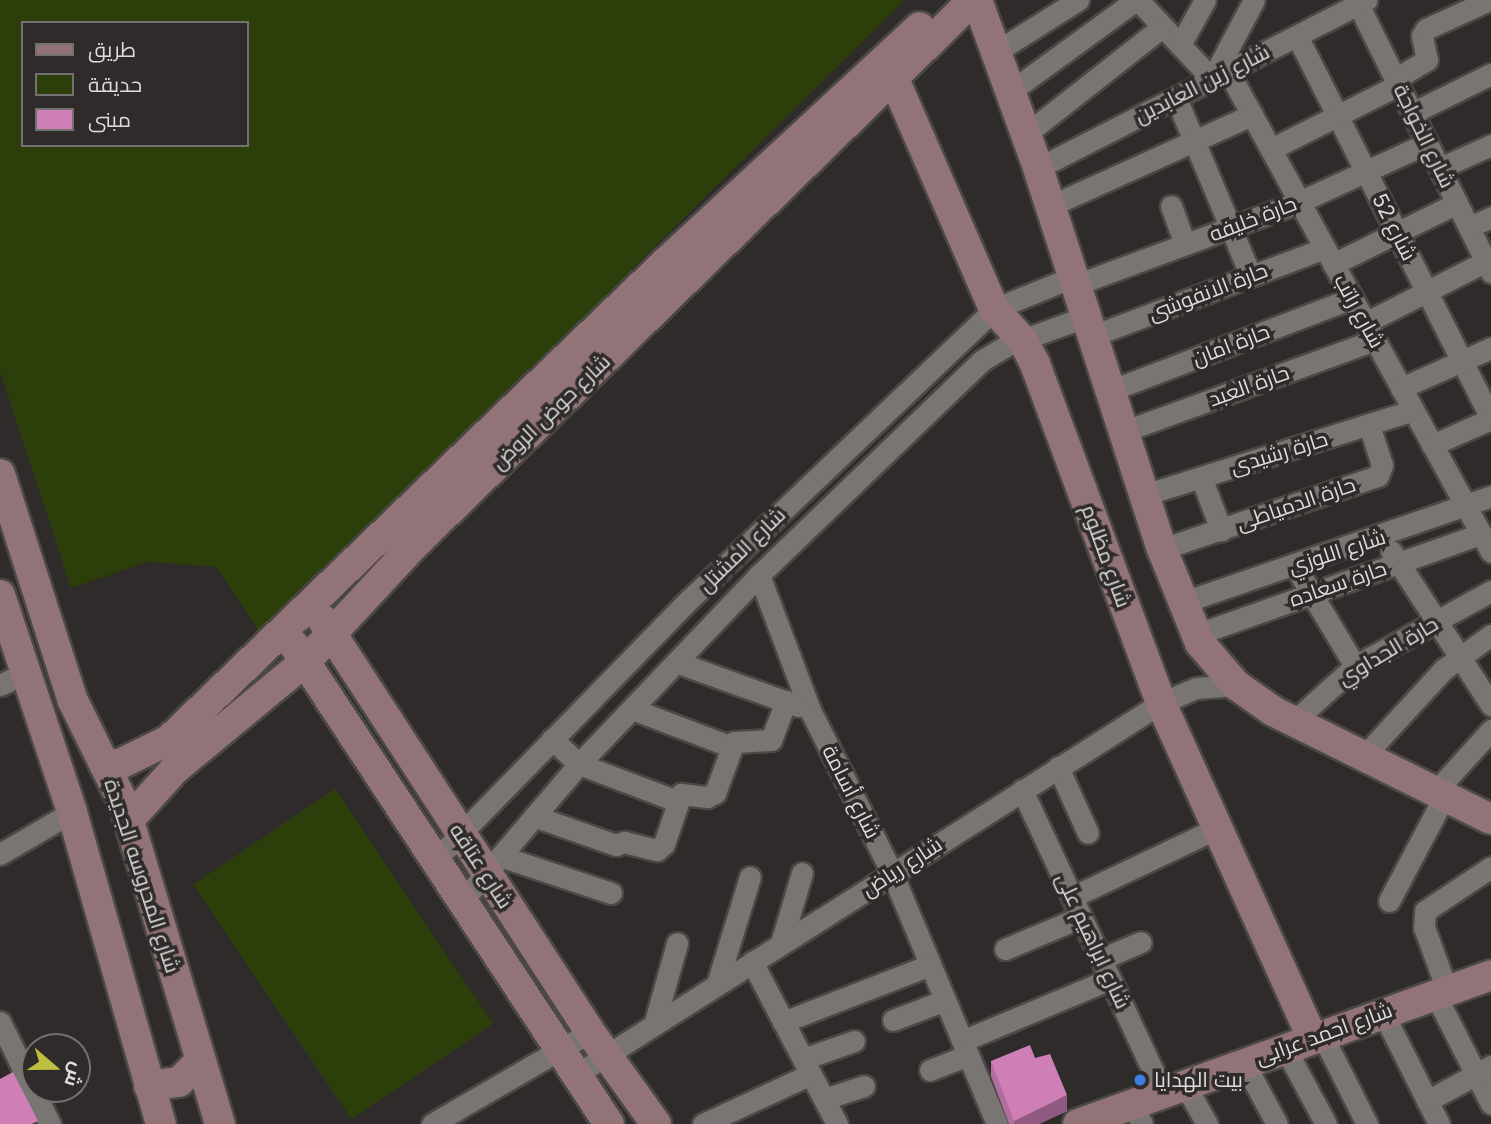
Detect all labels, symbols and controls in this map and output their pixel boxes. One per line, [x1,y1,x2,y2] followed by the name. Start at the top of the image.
[21,21,248,147] legend
[88,37,136,62] text: طريق
[1130,39,1274,129] street label: شارع زين العابدين
[88,72,142,97] text: حديقة
[1388,80,1460,192] street label: شارع الخواجة
[88,107,131,132] text: مبنى
[1366,189,1422,265] street label: شارع 52
[1206,191,1300,247] street label: حارة خليفه
[1145,258,1271,326] street label: حارة الانفوشى
[1328,270,1390,352] street label: شارع راتب
[1189,319,1273,371] street label: حارة امان
[486,349,616,475] street label: شارع حوض الروض
[1205,360,1293,412] street label: حارة العبد
[1227,426,1331,480] street label: حارة رشيدى
[1233,472,1359,536] street label: حارة الدمياطى
[1076,501,1136,611] street label: شارع مظلوم
[693,502,791,598] street label: شارع المشتل
[1285,524,1389,580] street label: شارع اللوزي
[1286,556,1390,612] street label: حارة سعاده
[1333,611,1443,691] street label: حارة الجداوي
[817,741,885,843] street label: شارع أسامة
[99,776,185,976] street label: شارع المحروسه الجديدة
[444,819,518,913] street label: شارع عتاقه
[857,832,947,902] street label: شارع رياض
[1051,869,1135,1013] street label: شارع ابراهيم على
[1252,998,1396,1070] street label: شارع احمد عرابى
[21,1033,91,1103] north arrow
[59,1059,89,1090] text: ش
[1154,1067,1243,1093] place label: بيت الهدايا
[1132,1072,1148,1088] marker: بيت الهدايا

